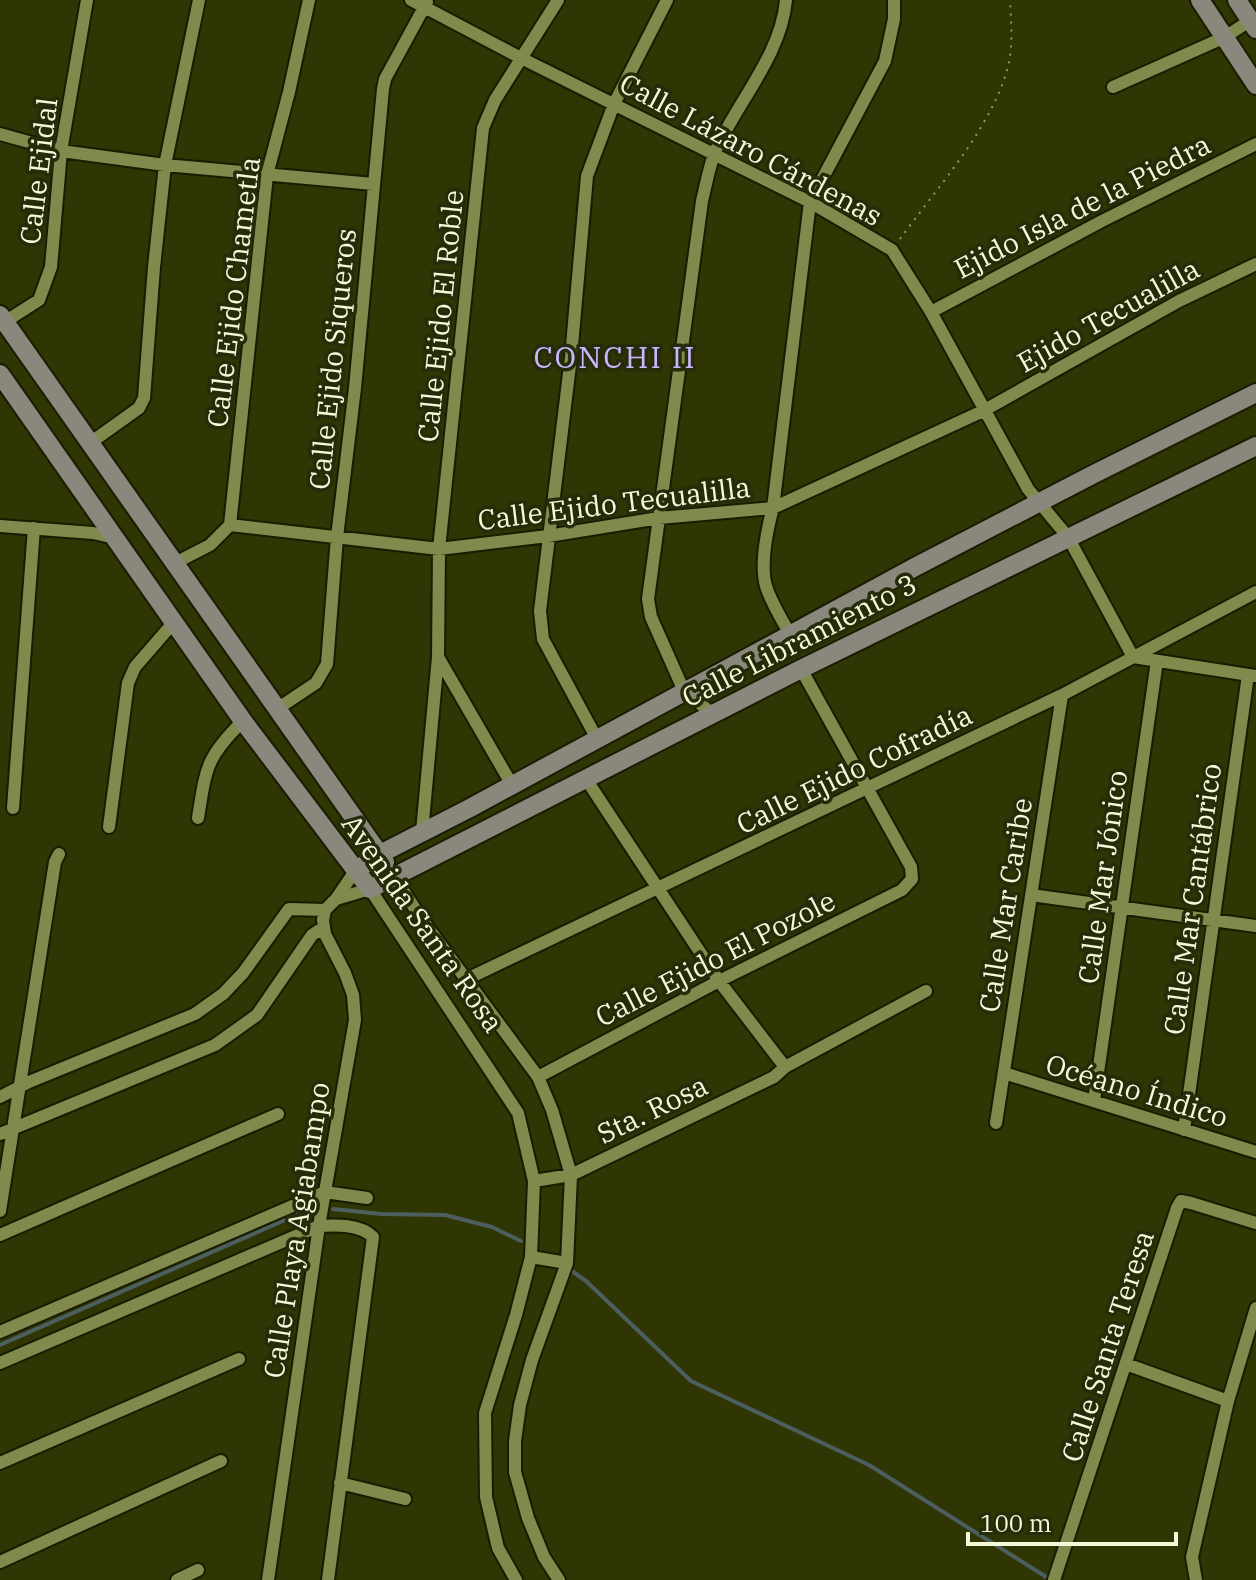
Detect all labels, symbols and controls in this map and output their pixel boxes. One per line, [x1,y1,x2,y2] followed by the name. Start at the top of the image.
[613,64,889,234] street label: Calle Lázaro Cárdenas
[11,96,65,246] street label: Calle Ejidal
[947,125,1217,287] street label: Ejido Isla de la Piedra
[198,155,268,429] street label: Calle Ejido Chametla
[408,188,472,444] street label: Calle Ejido El Roble
[300,227,364,491] street label: Calle Ejido Siqueros
[1010,250,1206,380] street label: Ejido Tecualilla
[533,337,697,376] district label: CONCHI II
[476,468,752,538] street label: Calle Ejido Tecualilla
[675,565,923,715] street label: Calle Libramiento 3
[730,696,978,842] street label: Calle Ejido Cofradía
[1155,761,1229,1037] street label: Calle Mar Cantábrico
[1069,768,1135,986] street label: Calle Mar Jónico
[970,795,1040,1015] street label: Calle Mar Caribe
[334,807,512,1039] street label: Avenida Santa Rosa
[589,881,841,1035] street label: Calle Ejido El Pozole
[1042,1045,1232,1135] street label: Océano Índico
[591,1066,713,1152] street label: Sta. Rosa
[254,1079,338,1381] street label: Calle Playa Agiabampo
[1052,1226,1162,1466] street label: Calle Santa Teresa
[968,1496,1176,1546] scale bar
[980,1507,1052,1539] text: 100 m

